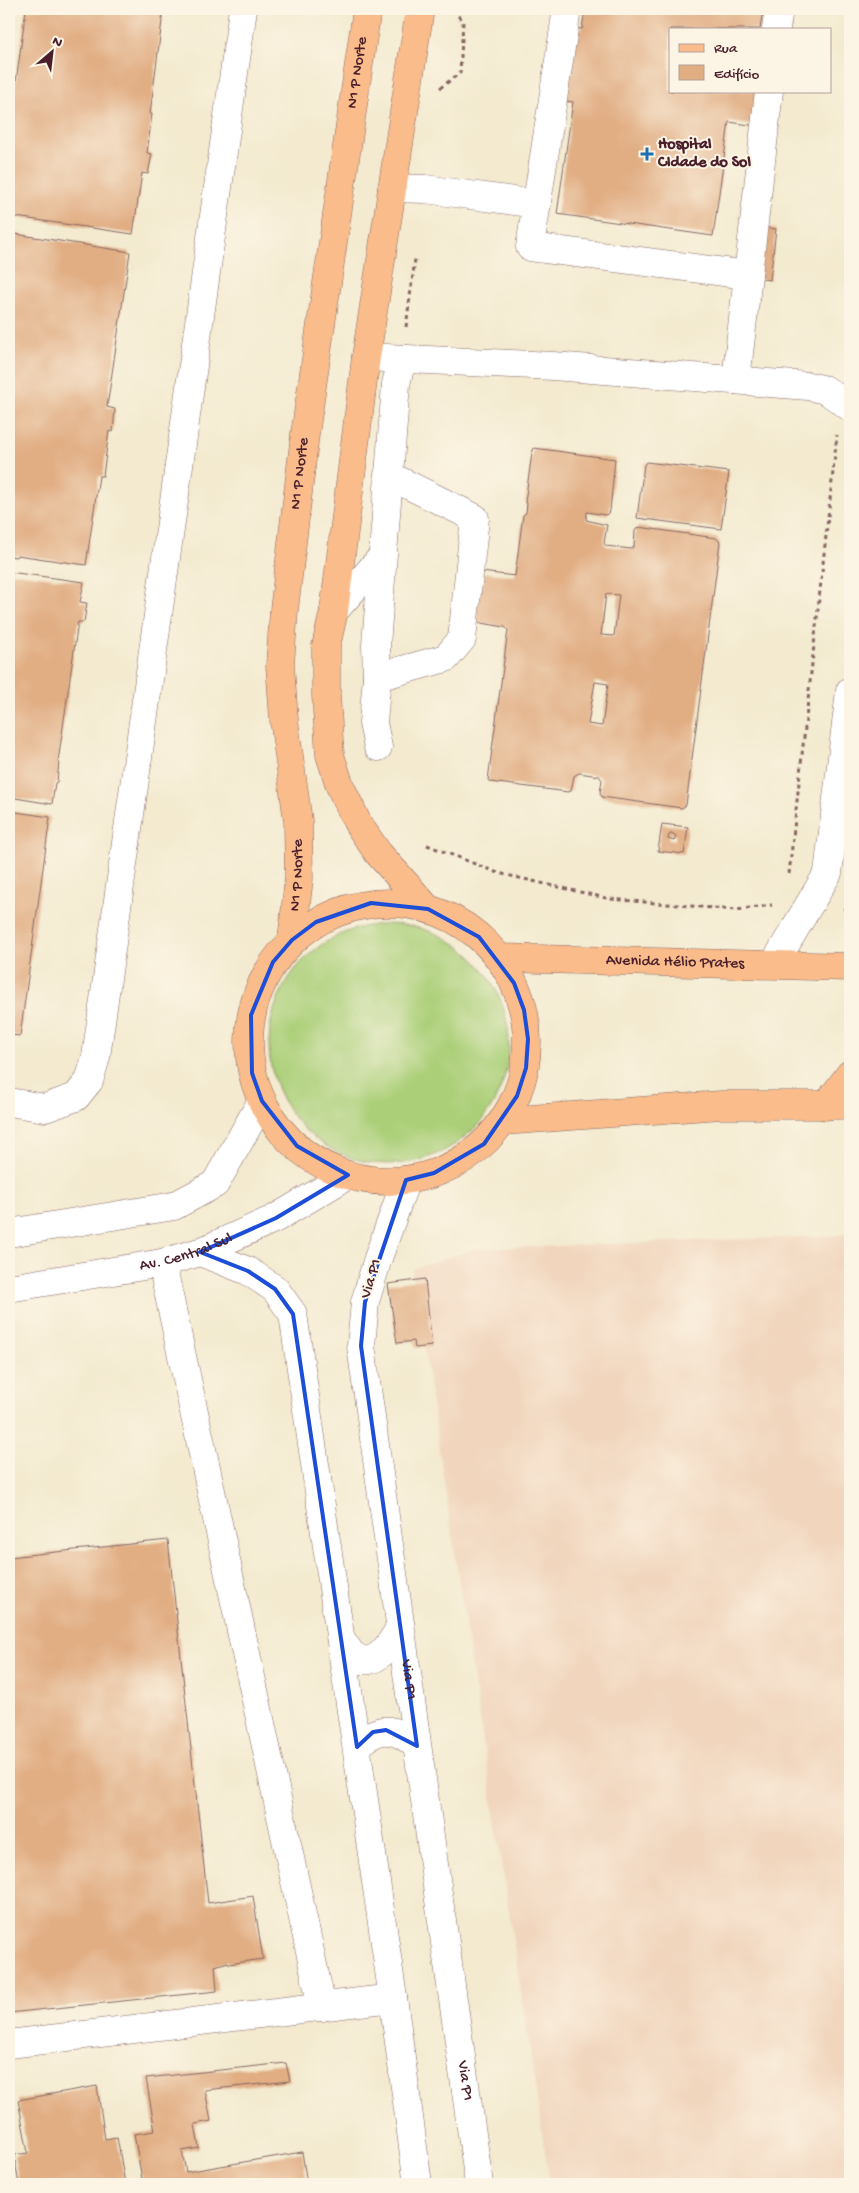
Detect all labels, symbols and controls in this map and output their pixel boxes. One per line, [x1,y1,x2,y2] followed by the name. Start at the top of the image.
[28,28,78,78] north arrow
[669,28,832,92] legend
[49,33,65,52] text: N
[343,35,372,110] street label: N1 P Norte
[714,40,738,58] text: Rua
[714,66,760,84] text: Edifício
[657,136,751,173] place label: Hospital CIdade do Sol
[640,147,654,161] marker: Hospital CIdade do Sol
[287,436,314,511] street label: N1 P Norte
[286,838,309,913] street label: N1 P Norte
[605,951,746,974] street label: Avenida Hélio Prates
[138,1229,236,1276] street label: Av. Central Sul
[357,1257,387,1302] street label: Via P1
[396,1657,420,1701] street label: Via P1
[452,2059,477,2102] street label: Via P1

